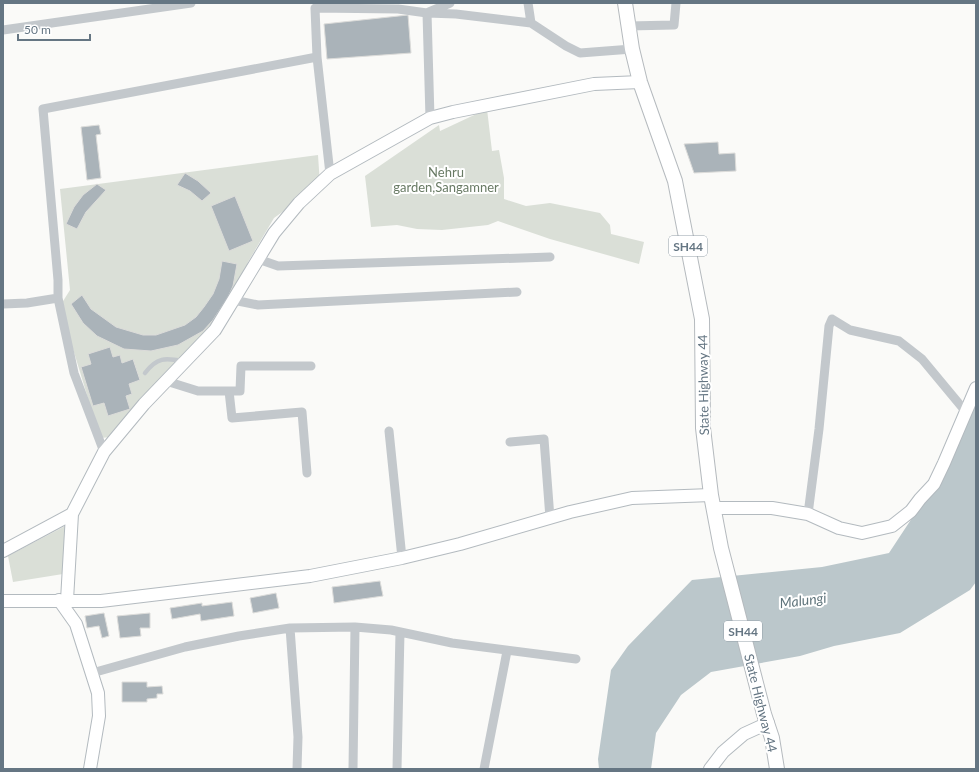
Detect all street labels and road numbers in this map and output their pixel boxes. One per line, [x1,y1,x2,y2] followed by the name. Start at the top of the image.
[669,236,707,256] road number: SH44
[694,334,712,436] street label: State Highway 44
[724,621,762,641] road number: SH44
[741,652,781,754] street label: State Highway 44

